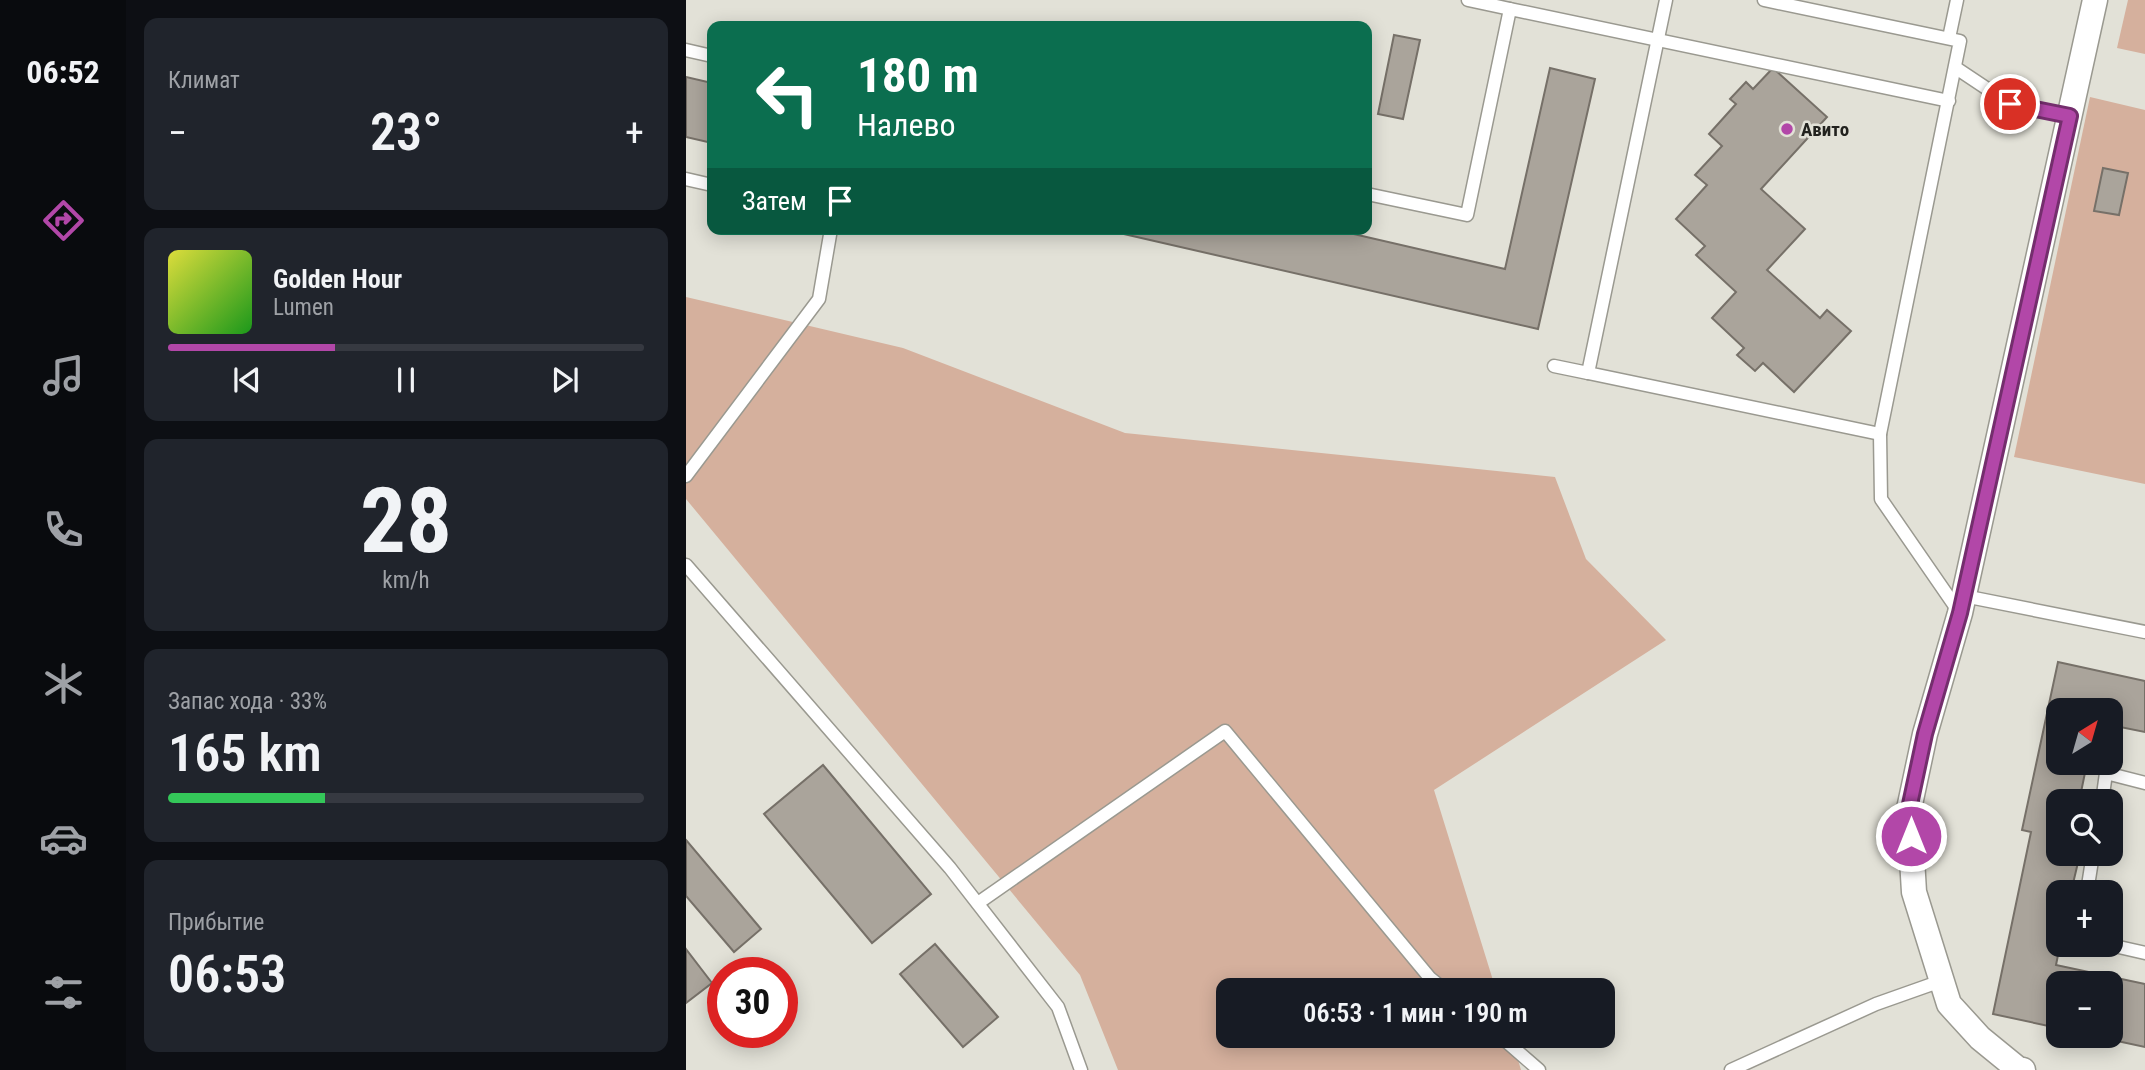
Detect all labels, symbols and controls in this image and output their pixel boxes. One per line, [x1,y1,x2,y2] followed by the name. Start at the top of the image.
[857,47,979,104] text: 180 m
[742,49,833,140] icon: left
[26,53,100,91] text: 06:52
[168,67,240,94] text: Климат
[1980,74,2040,134] pin
[1991,85,2029,123] icon: arrive
[370,102,442,163] text: 23°
[857,106,956,144] text: Налево
[168,111,187,155] text: −
[625,111,644,155] text: +
[1801,118,1849,141] place label: Авито
[1779,121,1795,137] marker: Авито
[821,182,859,220] icon: arrive
[742,186,807,216] text: Затем
[39,196,88,245] icon: directions
[273,264,402,294] text: Golden Hour
[273,294,334,321] text: Lumen
[39,351,88,400] icon: music
[228,361,266,399] icon: previous
[387,361,425,399] icon: pause
[546,361,584,399] icon: next
[360,468,452,574] text: 28
[39,505,88,554] icon: phone
[382,567,430,594] text: km/h
[39,659,88,708] icon: climate
[168,688,327,715] text: Запас хода · 33%
[2046,698,2123,775] north arrow
[2046,698,2123,1048] map controls
[168,723,322,784] text: 165 km
[2046,789,2123,866] button: search
[1874,799,1948,873] position arrow
[39,814,88,863] icon: car
[2046,880,2123,957] button: +
[168,909,264,936] text: Прибытие
[168,944,286,1005] text: 06:53
[707,957,798,1048] speed limit sign: 30
[39,968,88,1017] icon: filters
[2046,971,2123,1048] button: −
[1303,998,1528,1028] text: 06:53 · 1 мин · 190 m

